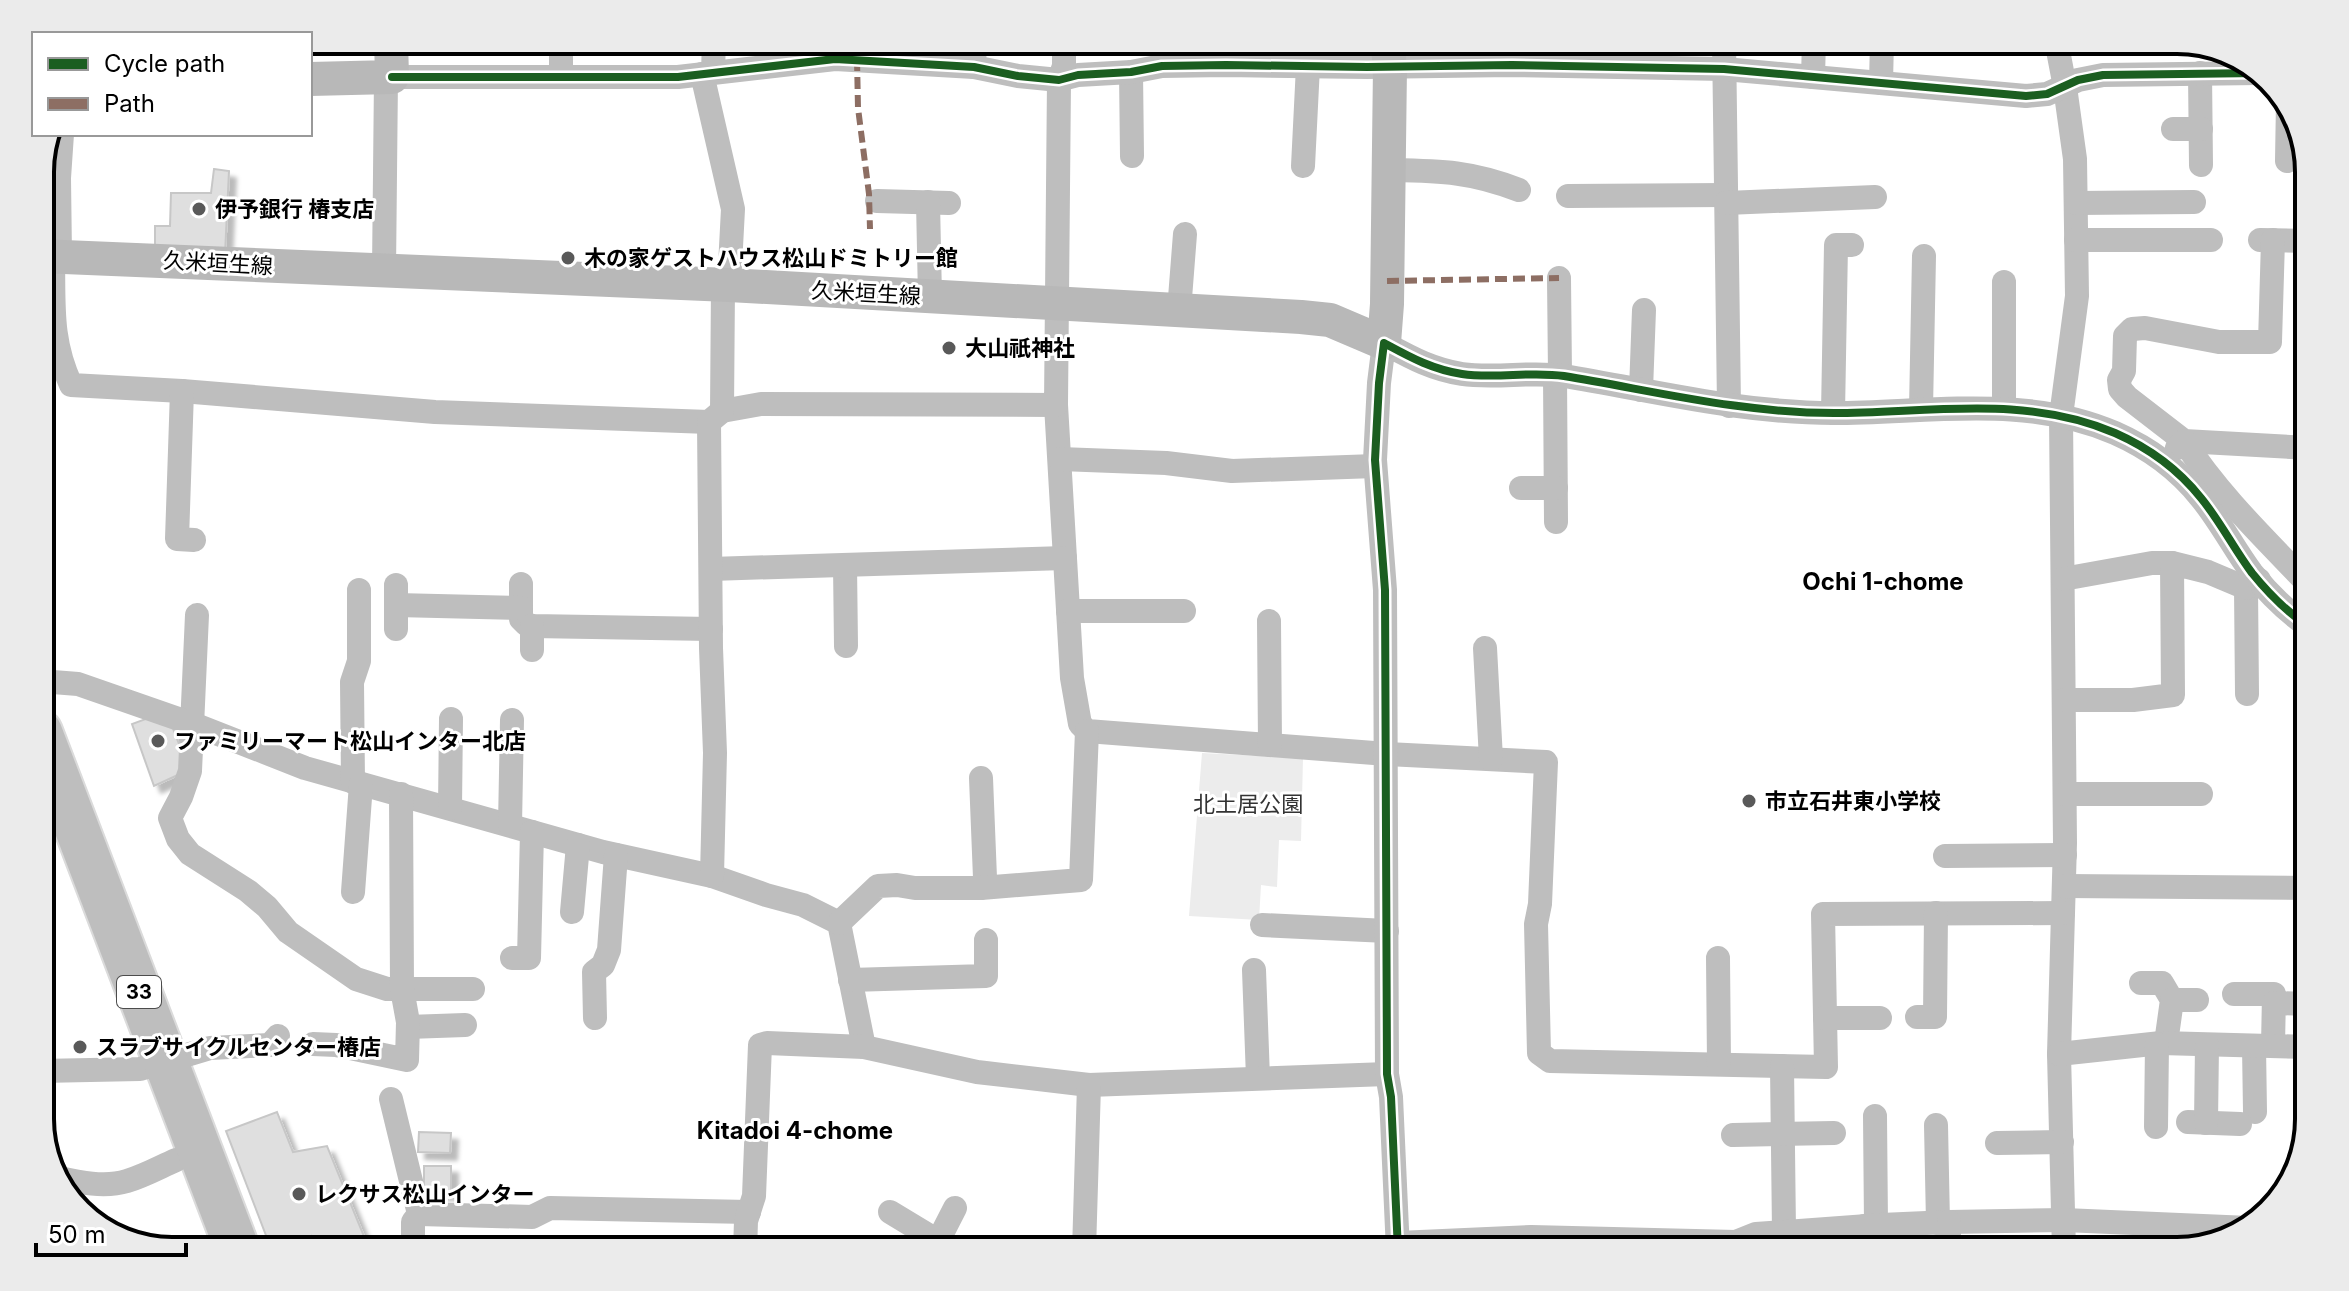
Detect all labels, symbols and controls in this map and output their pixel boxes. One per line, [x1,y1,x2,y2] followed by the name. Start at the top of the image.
[32,32,312,136] legend
[104,49,225,78] text: Cycle path
[104,89,155,118] text: Path
[215,196,374,222] place label: 伊予銀行 椿支店
[190,200,208,218] marker: 伊予銀行 椿支店
[584,245,958,271] place label: 木の家ゲストハウス松山ドミトリー館
[162,247,274,279] street label: 久米垣生線
[559,249,577,267] marker: 木の家ゲストハウス松山ドミトリー館
[810,277,922,309] street label: 久米垣生線
[965,335,1075,361] place label: 大山祇神社
[940,339,958,357] marker: 大山祇神社
[1802,567,1964,596] district label: Ochi 1-chome
[174,728,526,754] place label: ファミリーマート松山インター北店
[149,732,167,750] marker: ファミリーマート松山インター北店
[1765,788,1941,814] place label: 市立石井東小学校
[1193,791,1303,817] park label: 北土居公園
[1740,792,1758,810] marker: 市立石井東小学校
[117,976,161,1008] road number: 33
[96,1034,381,1060] place label: スラブサイクルセンター椿店
[71,1038,89,1056] marker: スラブサイクルセンター椿店
[697,1116,893,1145] district label: Kitadoi 4-chome
[315,1181,535,1207] place label: レクサス松山インター
[290,1185,308,1203] marker: レクサス松山インター
[36,1207,186,1257] scale bar
[48,1220,106,1249] text: 50 m

